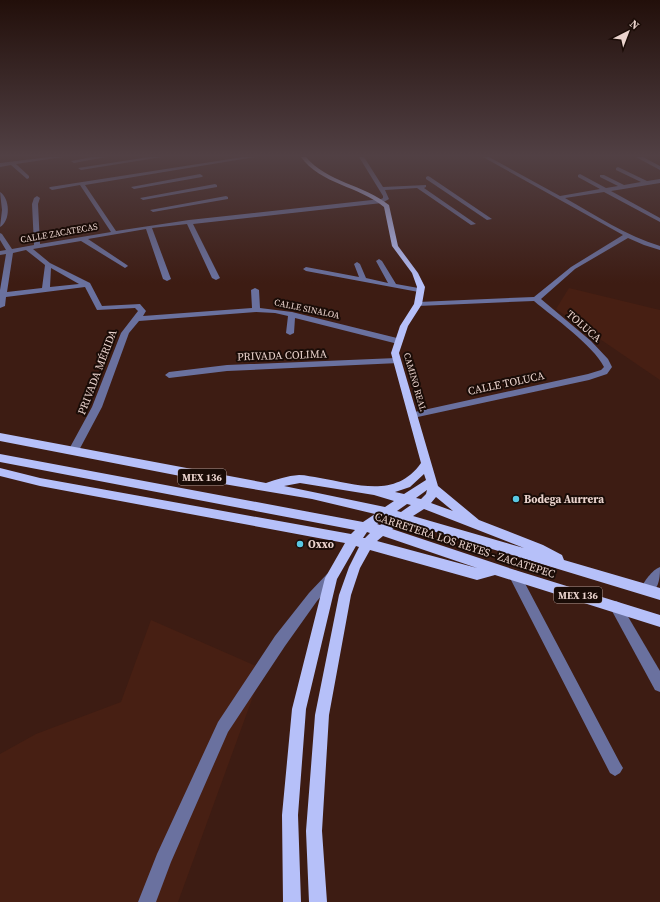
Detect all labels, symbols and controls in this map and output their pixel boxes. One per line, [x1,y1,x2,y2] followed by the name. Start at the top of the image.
[608,12,648,52] north arrow
[626,17,642,33] text: N
[19,220,99,246] street label: CALLE ZACATECAS
[273,296,341,322] street label: CALLE SINALOA
[563,307,605,346] street label: TOLUCA
[74,327,121,417] street label: PRIVADA MÉRIDA
[237,346,328,365] street label: PRIVADA COLIMA
[401,351,429,413] street label: CAMINO REAL
[467,368,546,399] street label: CALLE TOLUCA
[178,469,226,485] road number: MEX 136
[524,492,604,507] place label: Bodega Aurrera
[511,494,521,504] marker: Bodega Aurrera
[373,509,557,582] street label: CARRETERA LOS REYES - ZACATEPEC
[308,537,334,552] place label: Oxxo
[295,539,305,549] marker: Oxxo
[554,587,602,603] road number: MEX 136

